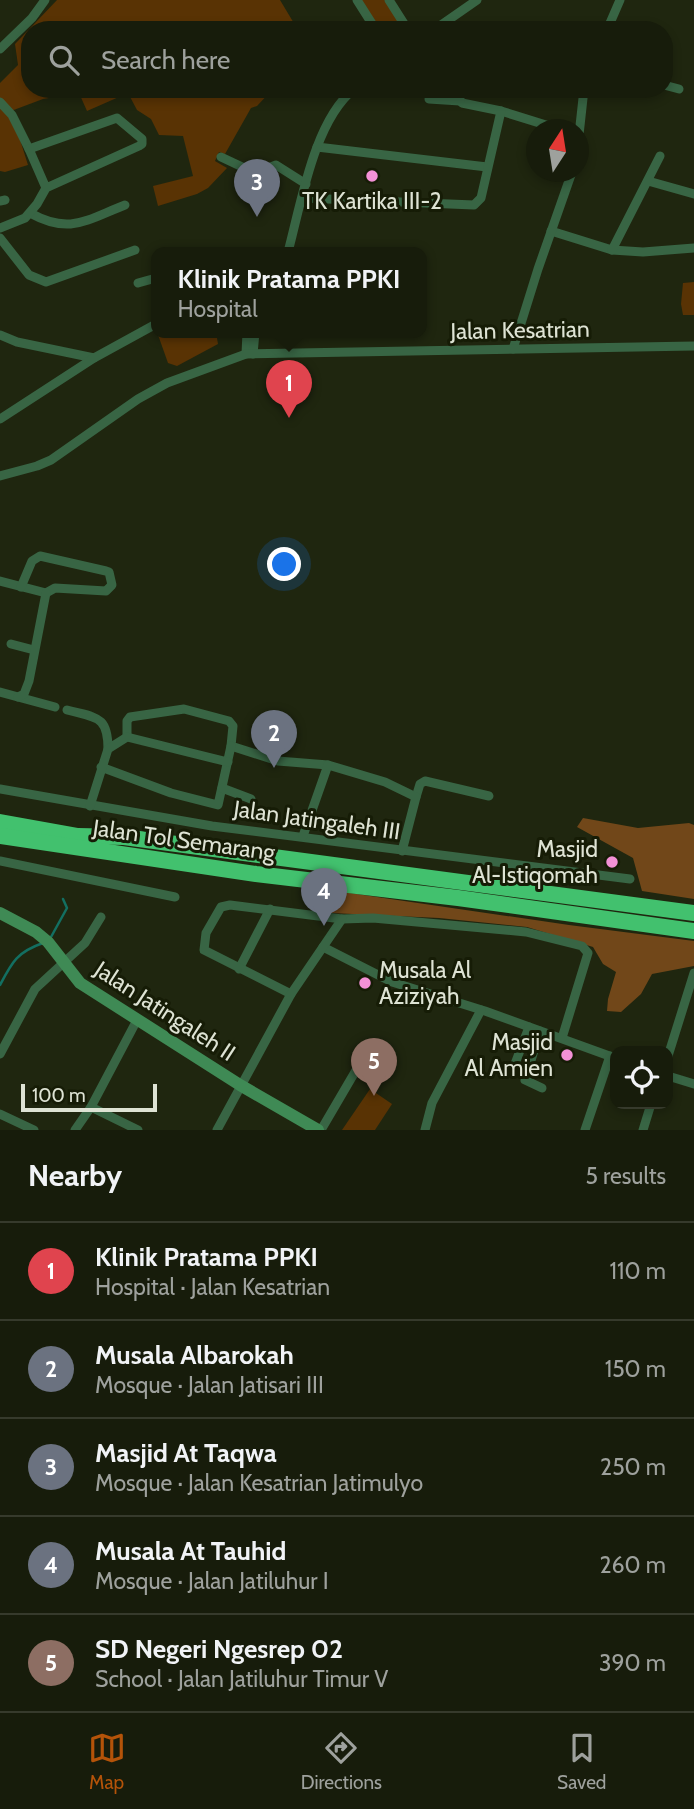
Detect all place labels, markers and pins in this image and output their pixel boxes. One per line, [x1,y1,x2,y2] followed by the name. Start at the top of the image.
[234,159,280,217] pin: 3
[364,168,380,184] marker: TK Kartika III-2
[302,187,442,215] place label: TK Kartika III-2
[266,360,312,418] pin: 1
[251,710,297,768] pin: 2
[472,835,598,889] place label: Masjid Al-Istiqomah
[604,854,620,870] marker: Masjid Al-Istiqomah
[301,868,347,926] pin: 4
[379,956,472,1010] place label: Musala Al Aziziyah
[357,975,373,991] marker: Musala Al Aziziyah
[465,1028,553,1082] place label: Masjid Al Amien
[351,1038,397,1096] pin: 5
[559,1047,575,1063] marker: Masjid Al Amien

